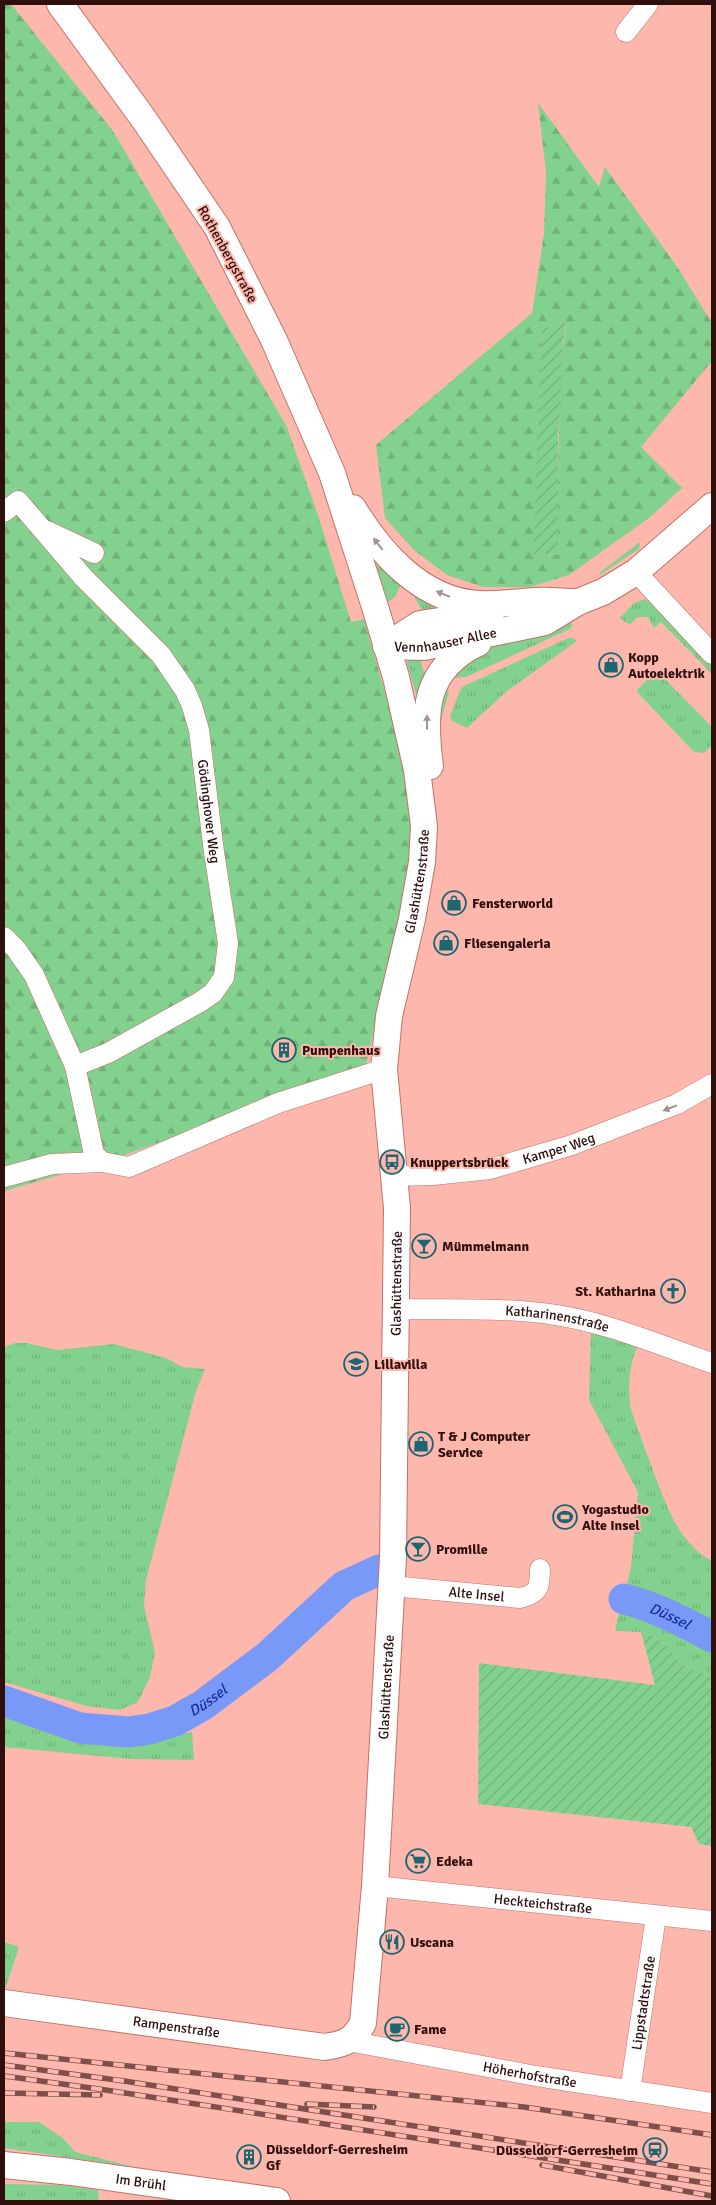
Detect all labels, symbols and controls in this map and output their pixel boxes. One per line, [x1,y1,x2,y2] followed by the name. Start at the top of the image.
[194,203,261,306] street label: Rothenbergstraße
[372,538,383,551] one-way arrow
[436,590,451,598] one-way arrow
[394,624,498,656] street label: Vennhauser Allee
[628,649,706,682] place label: Kopp Autoelektrik
[598,652,624,678] shop icon: Kopp Autoelektrik
[423,714,431,730] one-way arrow
[194,759,224,865] street label: Gödinghover Weg
[401,829,433,935] street label: Glashüttenstraße
[441,890,467,916] shop icon: Fensterworld
[472,895,554,912] place label: Fensterworld
[433,930,459,956] shop icon: Fliesengaleria
[464,935,551,952] place label: Fliesengaleria
[271,1037,297,1063] building icon: Pumpenhaus
[302,1042,380,1059] place label: Pumpenhaus
[662,1104,677,1112] one-way arrow
[520,1129,597,1168] street label: Kamper Weg
[379,1149,405,1175] bus stop icon: Knuppertsbrück
[410,1154,509,1171] place label: Knuppertsbrück
[388,1231,406,1336] street label: Glashüttenstraße
[411,1233,437,1259] bar icon: Mümmelmann
[442,1238,529,1255] place label: Mümmelmann
[660,1278,686,1304] church icon: St. Katharina
[575,1283,656,1300] place label: St. Katharina
[505,1302,611,1336] street label: Katharinenstraße
[343,1351,369,1377] school or university icon: Lillavilla
[374,1356,427,1373] place label: Lillavilla
[438,1428,531,1461] place label: T & J Computer Service
[408,1431,434,1457] shop icon: T & J Computer Service
[581,1501,649,1534] place label: Yogastudio Alte Insel
[552,1504,578,1530] sports icon: Yogastudio Alte Insel
[405,1536,431,1562] bar icon: Promille
[436,1541,488,1558] place label: Promille
[448,1583,505,1606] street label: Alte Insel
[647,1599,695,1634] water label: Düssel
[375,1634,398,1740] street label: Glashüttenstraße
[186,1680,232,1720] water label: Düssel
[405,1848,431,1874] supermarket icon: Edeka
[436,1853,473,1870] place label: Edeka
[493,1890,593,1918] street label: Heckteichstraße
[379,1929,405,1955] restaurant icon: Uscana
[410,1934,454,1951] place label: Uscana
[628,1955,659,2051] street label: Lippstadtstraße
[132,2013,221,2041] street label: Rampenstraße
[384,2016,410,2042] cafe icon: Fame
[414,2021,446,2038] place label: Fame
[481,2058,578,2091] street label: Höherhofstraße
[642,2137,668,2163] station icon: Düsseldorf-Gerresheim
[266,2141,408,2174] place label: Düsseldorf-Gerresheim Gf
[496,2142,638,2159] place label: Düsseldorf-Gerresheim
[236,2144,262,2170] building icon: Düsseldorf-Gerresheim Gf
[114,2170,167,2194] street label: Im Brühl

